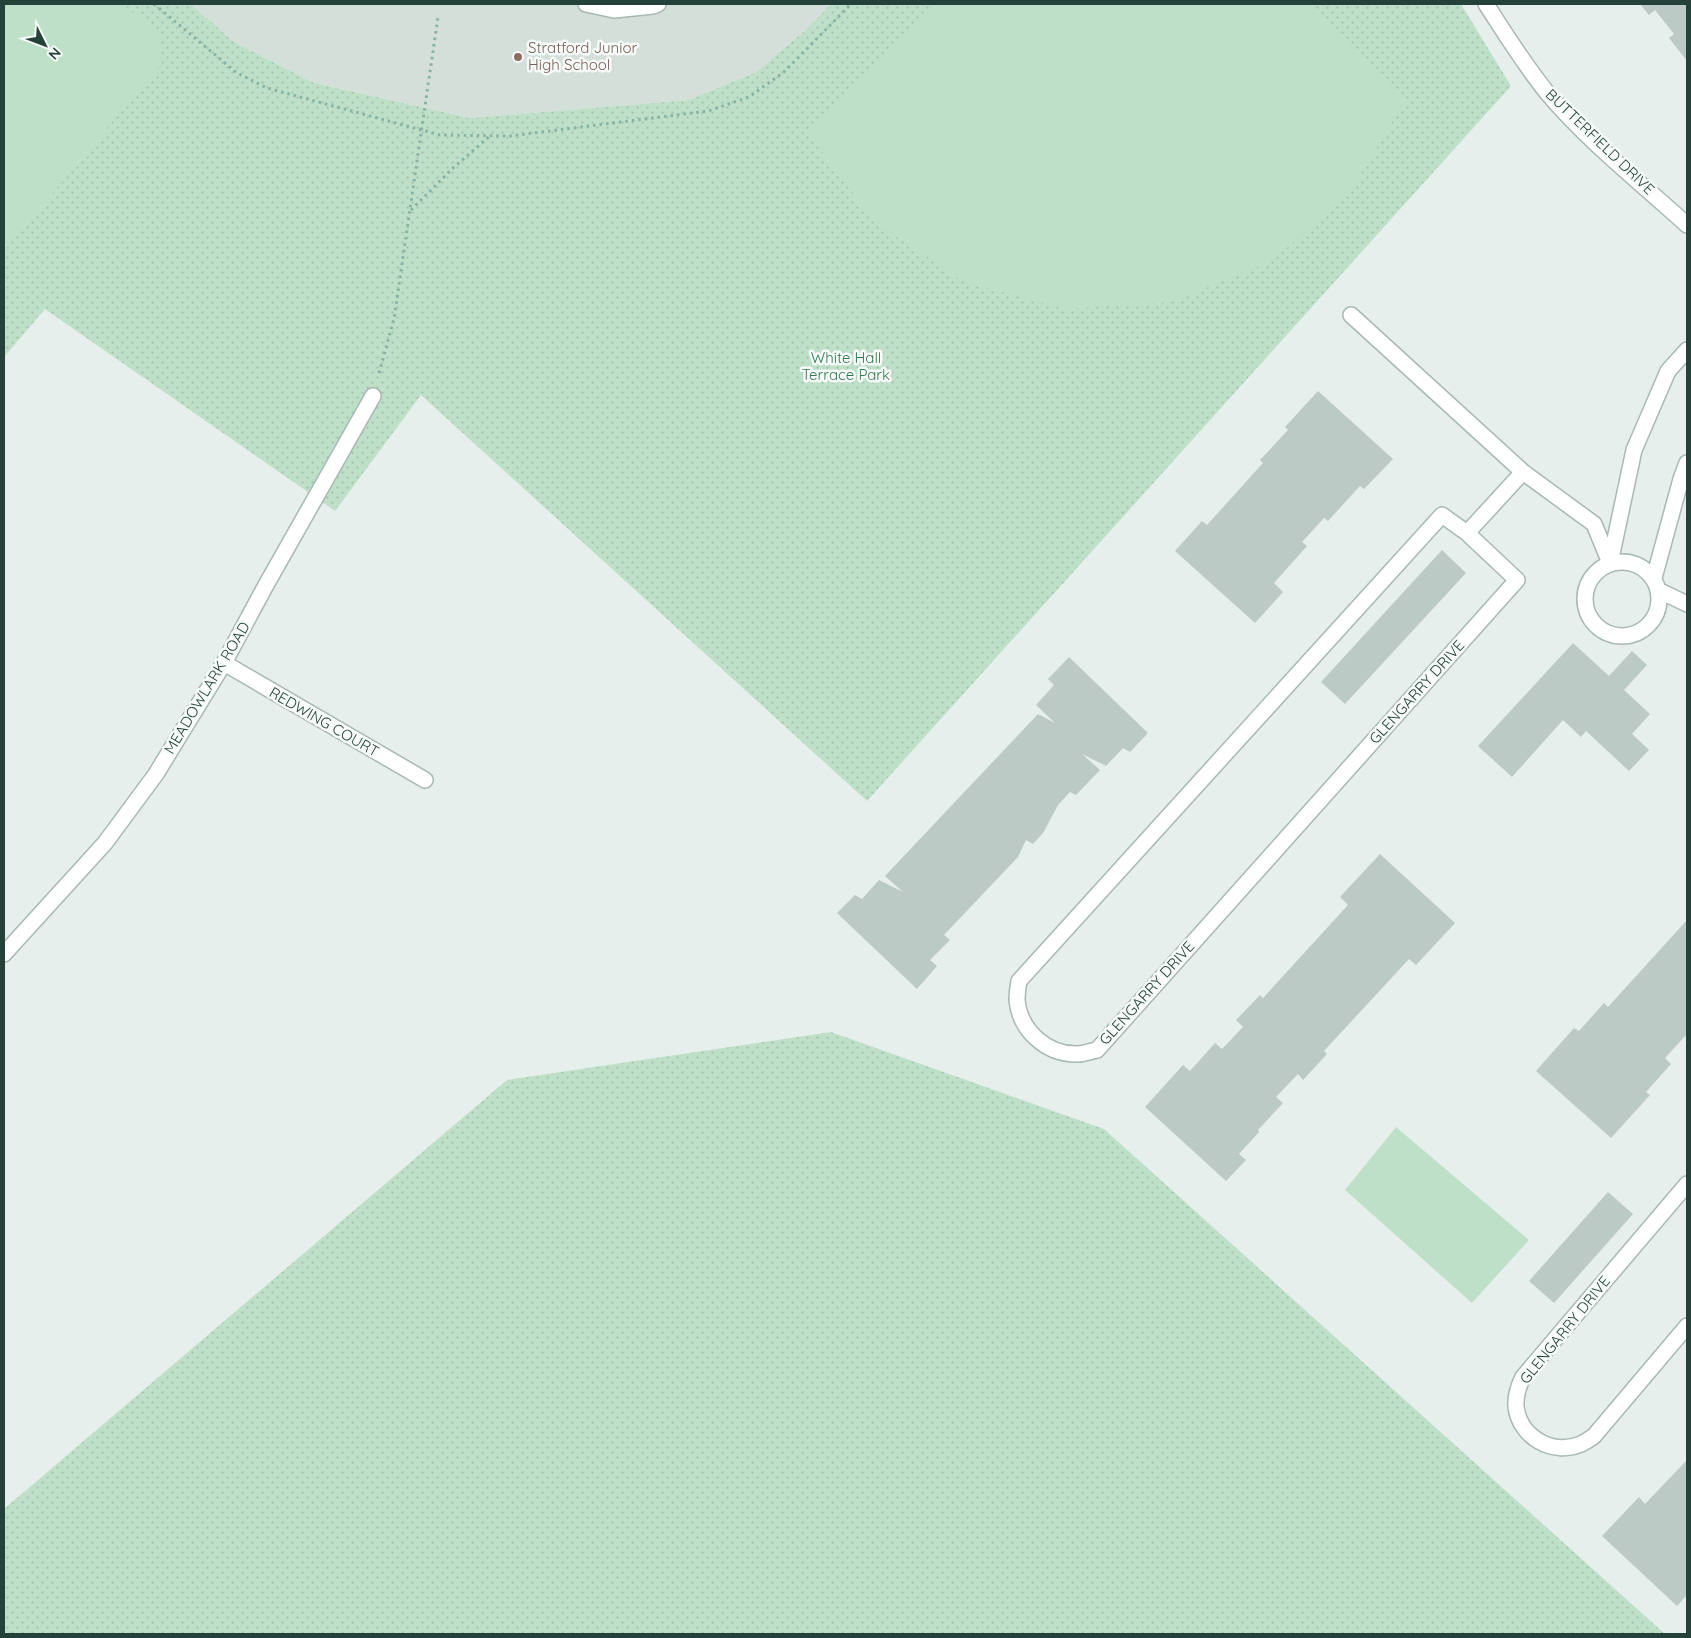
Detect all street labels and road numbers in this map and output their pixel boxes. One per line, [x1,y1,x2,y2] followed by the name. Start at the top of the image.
[1542,85,1659,199] street label: BUTTERFIELD DRIVE
[160,618,254,757] street label: MEADOWLARK ROAD
[1365,636,1468,748] street label: GLENGARRY DRIVE
[266,682,383,761] street label: REDWING COURT
[1095,937,1198,1049] street label: GLENGARRY DRIVE
[1515,1272,1614,1387] street label: GLENGARRY DRIVE

